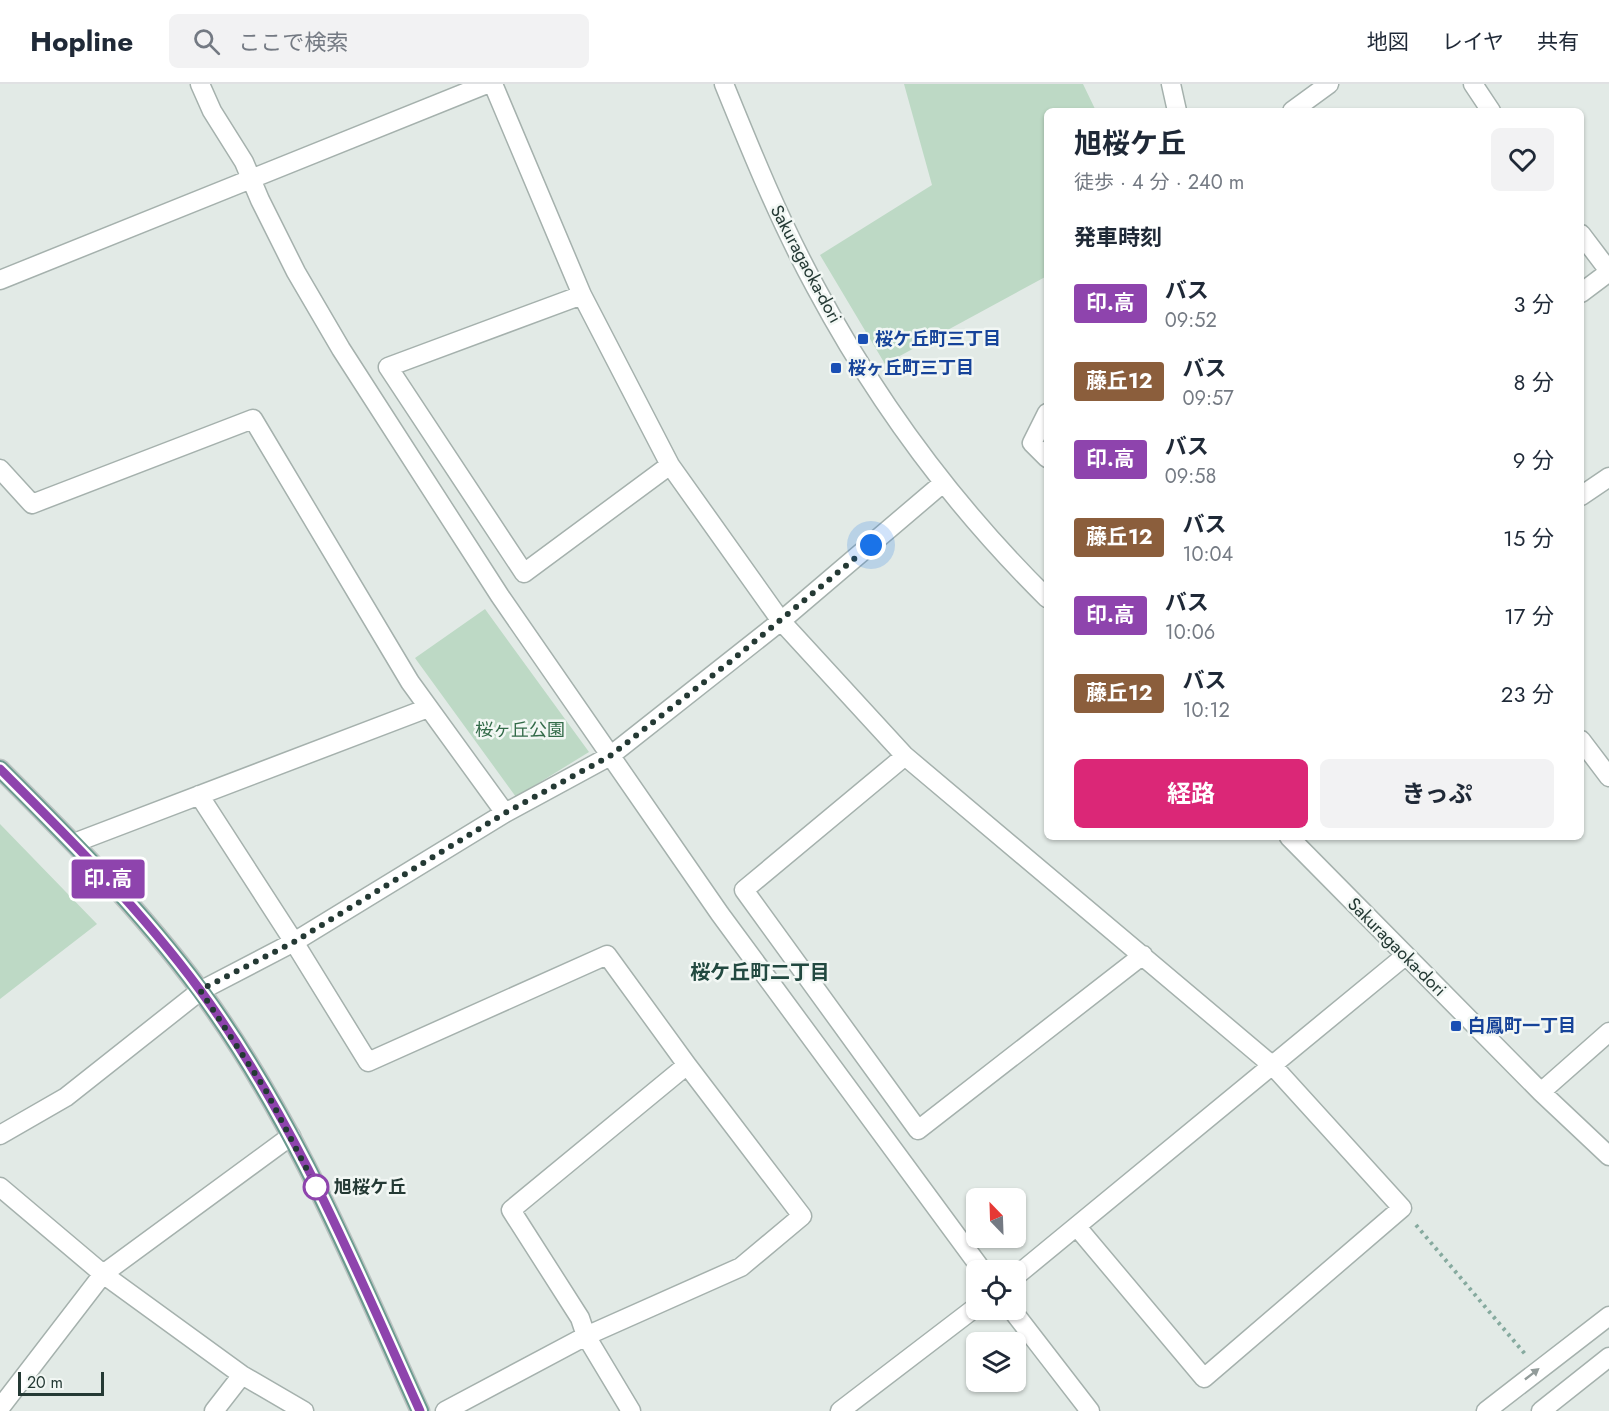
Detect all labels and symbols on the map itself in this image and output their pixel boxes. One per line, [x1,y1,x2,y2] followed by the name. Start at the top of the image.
[764,200,848,328] street label: Sakuragaoka-dori
[875,326,1001,352] place label: 桜ケ丘町三丁目
[856,332,870,346] marker: 桜ケ丘町三丁目
[848,355,974,381] place label: 桜ヶ丘町三丁目
[829,361,843,375] marker: 桜ヶ丘町三丁目
[856,530,886,560] your location
[475,717,565,743] park label: 桜ヶ丘公園
[74,860,142,898] line badge: 印.高
[1342,892,1452,1002] street label: Sakuragaoka-dori
[690,958,830,987] district label: 桜ケ丘町二丁目
[1468,1013,1576,1039] place label: 白鳳町一丁目
[1449,1019,1463,1033] marker: 白鳳町一丁目
[303,1174,329,1200] marker: 旭桜ケ丘
[334,1174,406,1200] place label: 旭桜ケ丘
[966,1188,1026,1248] north arrow
[1524,1368,1540,1381] one-way arrow
[18,1369,104,1396] scale bar

